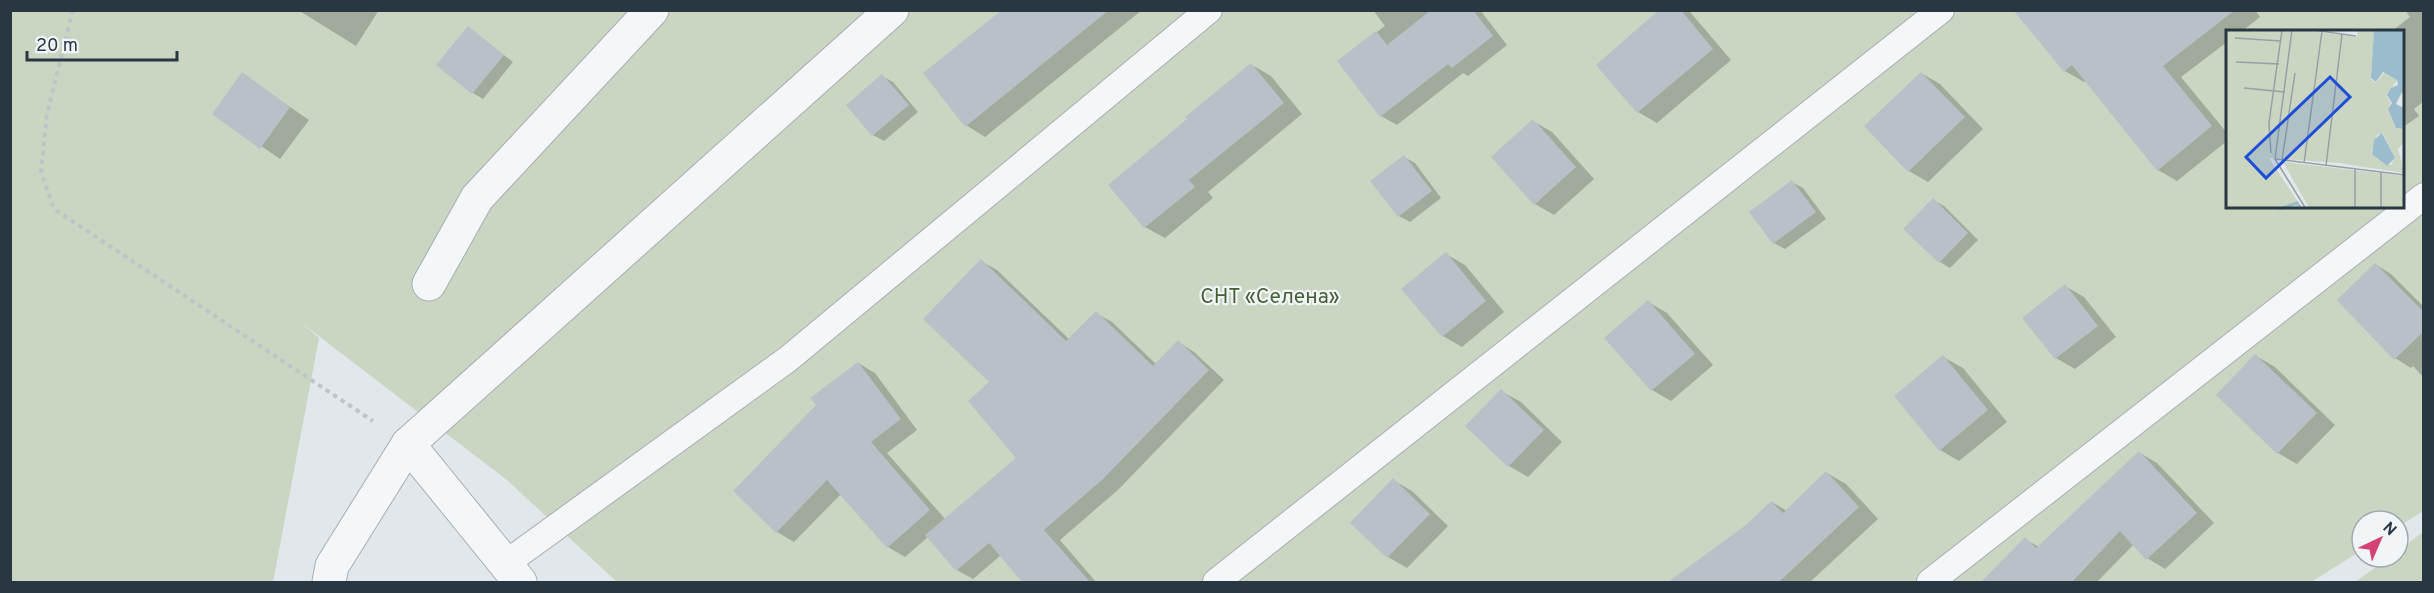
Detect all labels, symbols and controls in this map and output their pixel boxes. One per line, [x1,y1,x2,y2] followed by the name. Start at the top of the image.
[27,24,177,62] scale bar
[2226,30,2404,208] inset map
[36,35,78,58] text: 20 m
[1200,284,1340,311] park label: СНТ «Селена»
[2350,509,2410,569] north arrow
[2378,518,2400,541] text: N

